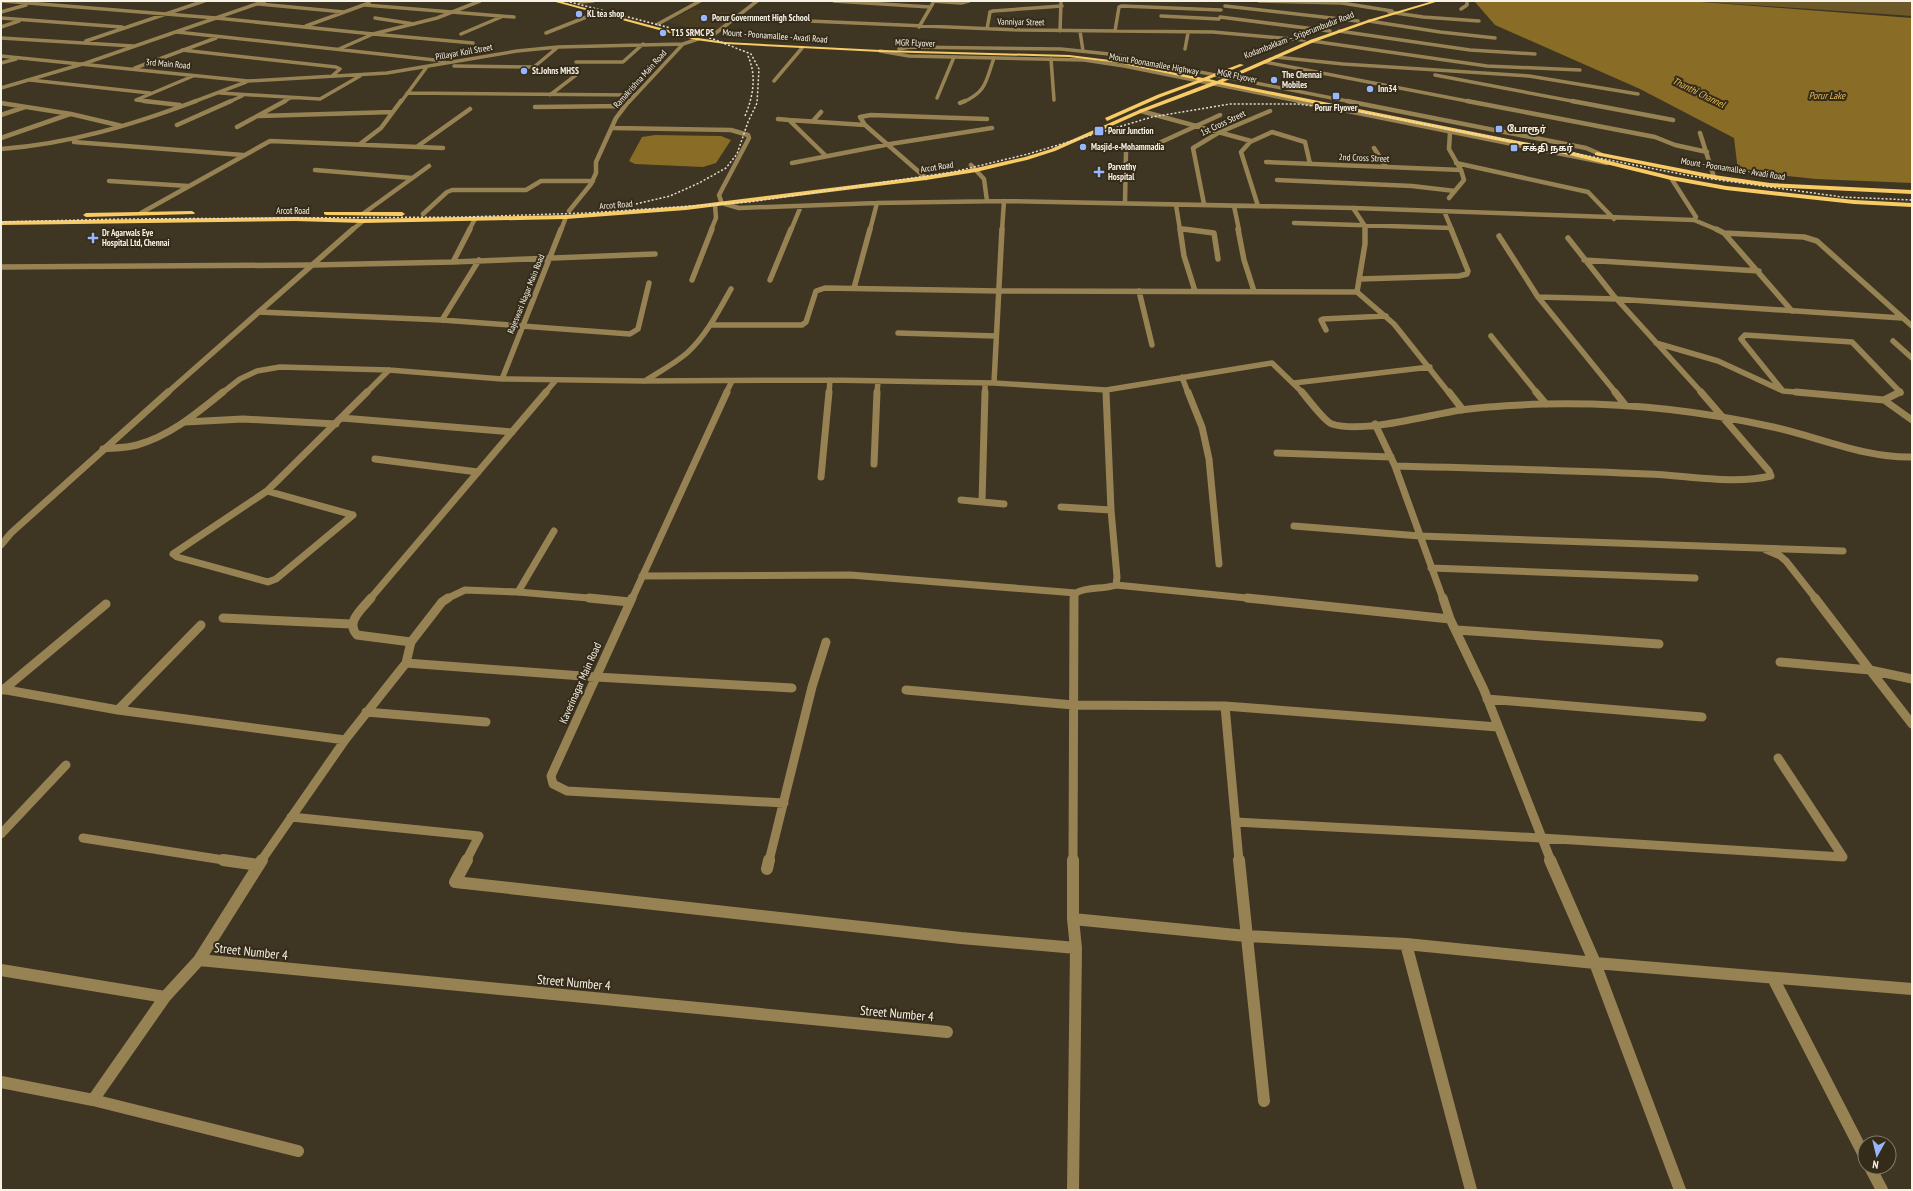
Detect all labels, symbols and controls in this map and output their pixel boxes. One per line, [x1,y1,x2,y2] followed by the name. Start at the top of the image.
[587,8,624,19] place label: KL tea shop
[1242,8,1355,61] street label: Kodambakkam – Sriperumbudur Road
[574,9,584,19] marker: KL tea shop
[712,12,811,23] place label: Porur Government High School
[699,13,709,23] marker: Porur Government High School
[996,16,1045,27] street label: Vanniyar Street
[722,26,828,45] street label: Mount - Poonamallee - Avadi Road
[671,27,714,38] place label: T15 SRMC PS
[658,28,668,38] marker: T15 SRMC PS
[895,36,936,49] street label: MGR FLyover
[435,41,494,62] street label: Pillayar Koil Street
[611,47,669,110] street label: Ramakrishna Main Road
[1108,50,1200,77] street label: Mount Poonamallee Highway
[145,56,191,71] street label: 3rd Main Road
[532,65,579,76] place label: St.Johns MHSS
[519,66,529,76] marker: St.Johns MHSS
[1216,66,1258,85] street label: MGR FLyover
[1282,69,1322,90] place label: The Chennai Mobiles
[1670,74,1729,111] water label: Thanthi Channel
[1269,75,1279,85] marker: The Chennai Mobiles
[1378,83,1398,94] place label: Inn34
[1365,84,1375,94] marker: Inn34
[1809,89,1846,102] water label: Porur Lake
[1331,91,1341,101] marker: Porur Flyover
[1315,102,1358,113] place label: Porur Flyover
[1199,107,1248,138] street label: 1st Cross Street
[1507,123,1547,135] place label: போரூர்
[1494,124,1504,134] marker: போரூர்
[1093,125,1105,137] marker: Porur Junction
[1108,125,1154,136] place label: Porur Junction
[1091,141,1165,152] place label: Masjid-e-Mohammadia
[1078,142,1088,152] marker: Masjid-e-Mohammadia
[1522,142,1573,154] place label: சக்தி நகர்
[1509,143,1519,153] marker: சக்தி நகர்
[1338,151,1390,164] street label: 2nd Cross Street
[1680,155,1786,182] street label: Mount - Poonamallee - Avadi Road
[920,158,954,175] street label: Arcot Road
[1108,161,1136,182] place label: Parvathy Hospital
[1093,166,1105,178] marker: Parvathy Hospital
[599,198,633,211] street label: Arcot Road
[276,205,310,216] street label: Arcot Road
[102,227,170,248] place label: Dr Agarwals Eye Hospital Ltd, Chennai
[87,232,99,244] marker: Dr Agarwals Eye Hospital Ltd, Chennai
[505,252,547,335] street label: Rajeswari Nagar Main Road
[556,640,604,726] street label: Kaverinagar Main Road
[213,939,289,964] street label: Street Number 4
[536,971,612,994] street label: Street Number 4
[859,1002,935,1025] street label: Street Number 4
[1857,1135,1897,1175] north arrow
[1872,1158,1880,1172] text: N

